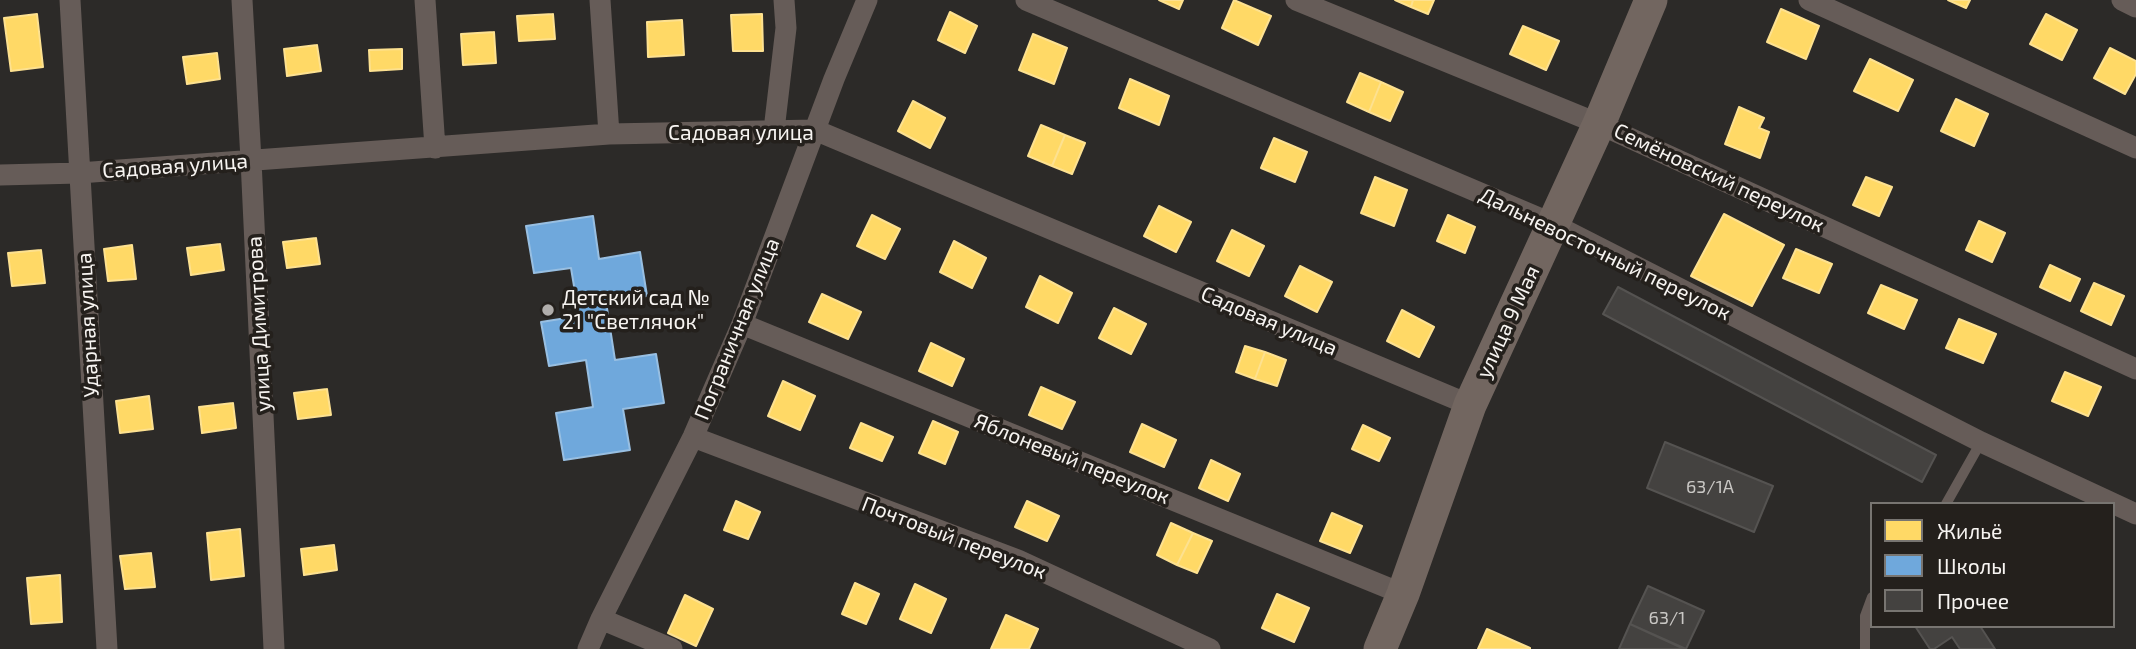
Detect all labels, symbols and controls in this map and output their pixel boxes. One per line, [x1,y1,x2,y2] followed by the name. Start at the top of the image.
[1610,118,1828,238] street label: Семёновский переулок
[668,120,814,146] street label: Садовая улица
[101,148,249,184] street label: Садовая улица
[1475,182,1735,326] street label: Дальневосточный переулок
[689,234,785,424] street label: Пограничная улица
[242,235,276,413] street label: улица Димитрова
[72,252,104,398] street label: Ударная улица
[1471,262,1545,382] street label: улица 9 Мая
[1197,281,1341,361] street label: Садовая улица
[562,285,710,335] place label: Детский сад № 21 "Светлячок"
[540,302,556,318] marker: Детский сад № 21 "Светлячок"
[971,408,1173,510] street label: Яблоневый переулок
[1686,476,1734,498] house number: 63/1А
[858,491,1050,585] street label: Почтовый переулок
[1870,502,2115,628] legend
[1937,518,2002,543] text: Жильё
[1937,553,2006,578] text: Школы
[1937,588,2009,613] text: Прочее
[1649,607,1685,629] house number: 63/1

